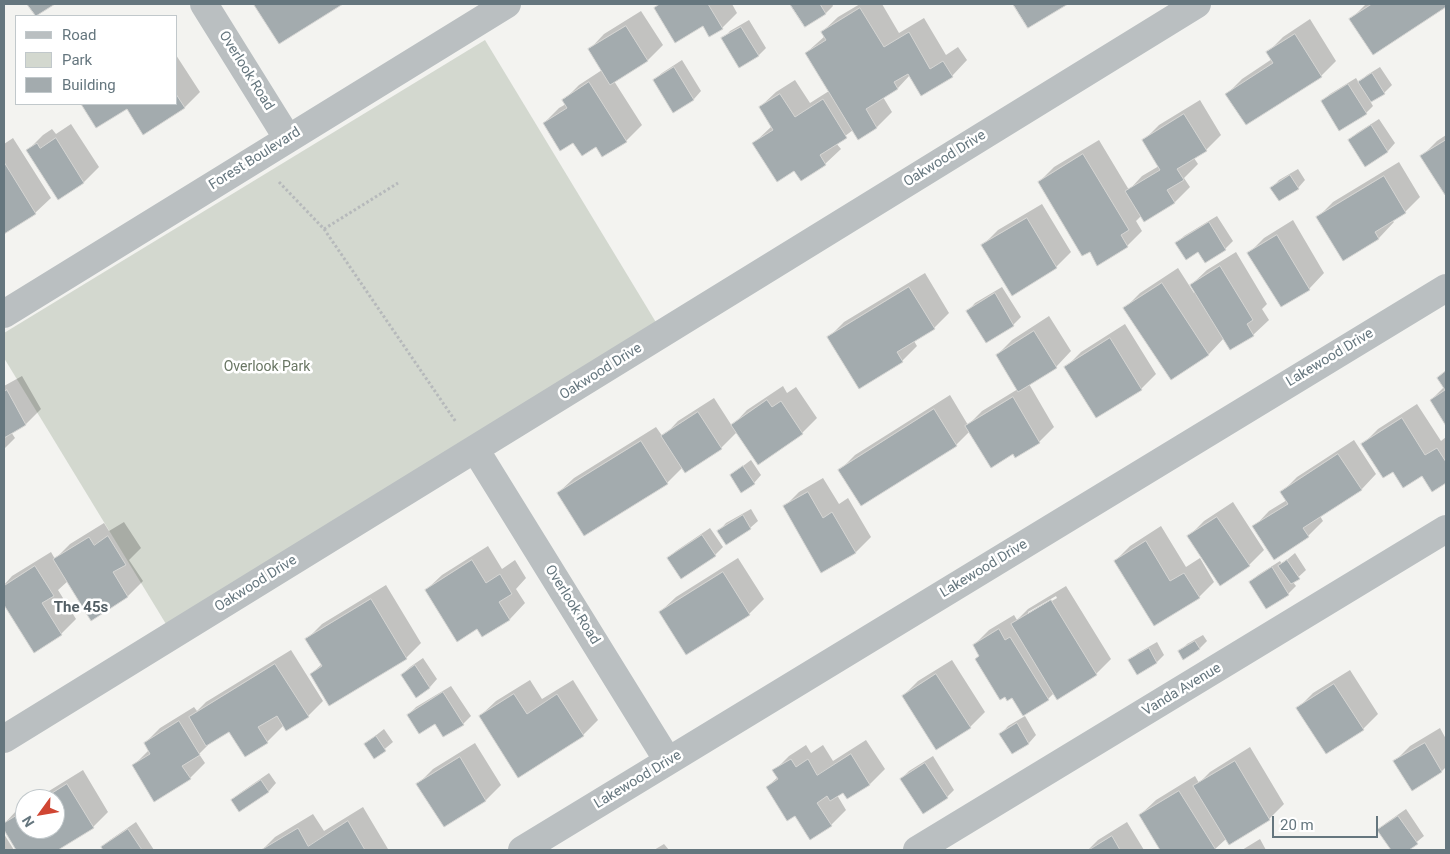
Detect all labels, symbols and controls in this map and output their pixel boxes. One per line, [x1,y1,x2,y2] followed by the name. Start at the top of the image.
[15,15,178,105] legend
[62,26,96,44] text: Road
[215,28,277,114] street label: Overlook Road
[62,51,92,69] text: Park
[62,76,116,94] text: Building
[206,124,304,194] street label: Forest Boulevard
[901,127,989,191] street label: Oakwood Drive
[1283,325,1377,391] street label: Lakewood Drive
[557,340,645,404] street label: Oakwood Drive
[224,359,310,375] park label: Overlook Park
[937,536,1031,602] street label: Lakewood Drive
[212,552,300,616] street label: Oakwood Drive
[541,562,603,648] street label: Overlook Road
[54,599,108,617] district label: The 45s
[1140,660,1224,720] street label: Vanda Avenue
[591,747,685,813] street label: Lakewood Drive
[15,789,65,839] north arrow
[1275,806,1381,838] scale bar
[19,813,38,830] text: N
[1280,816,1314,834] text: 20 m

